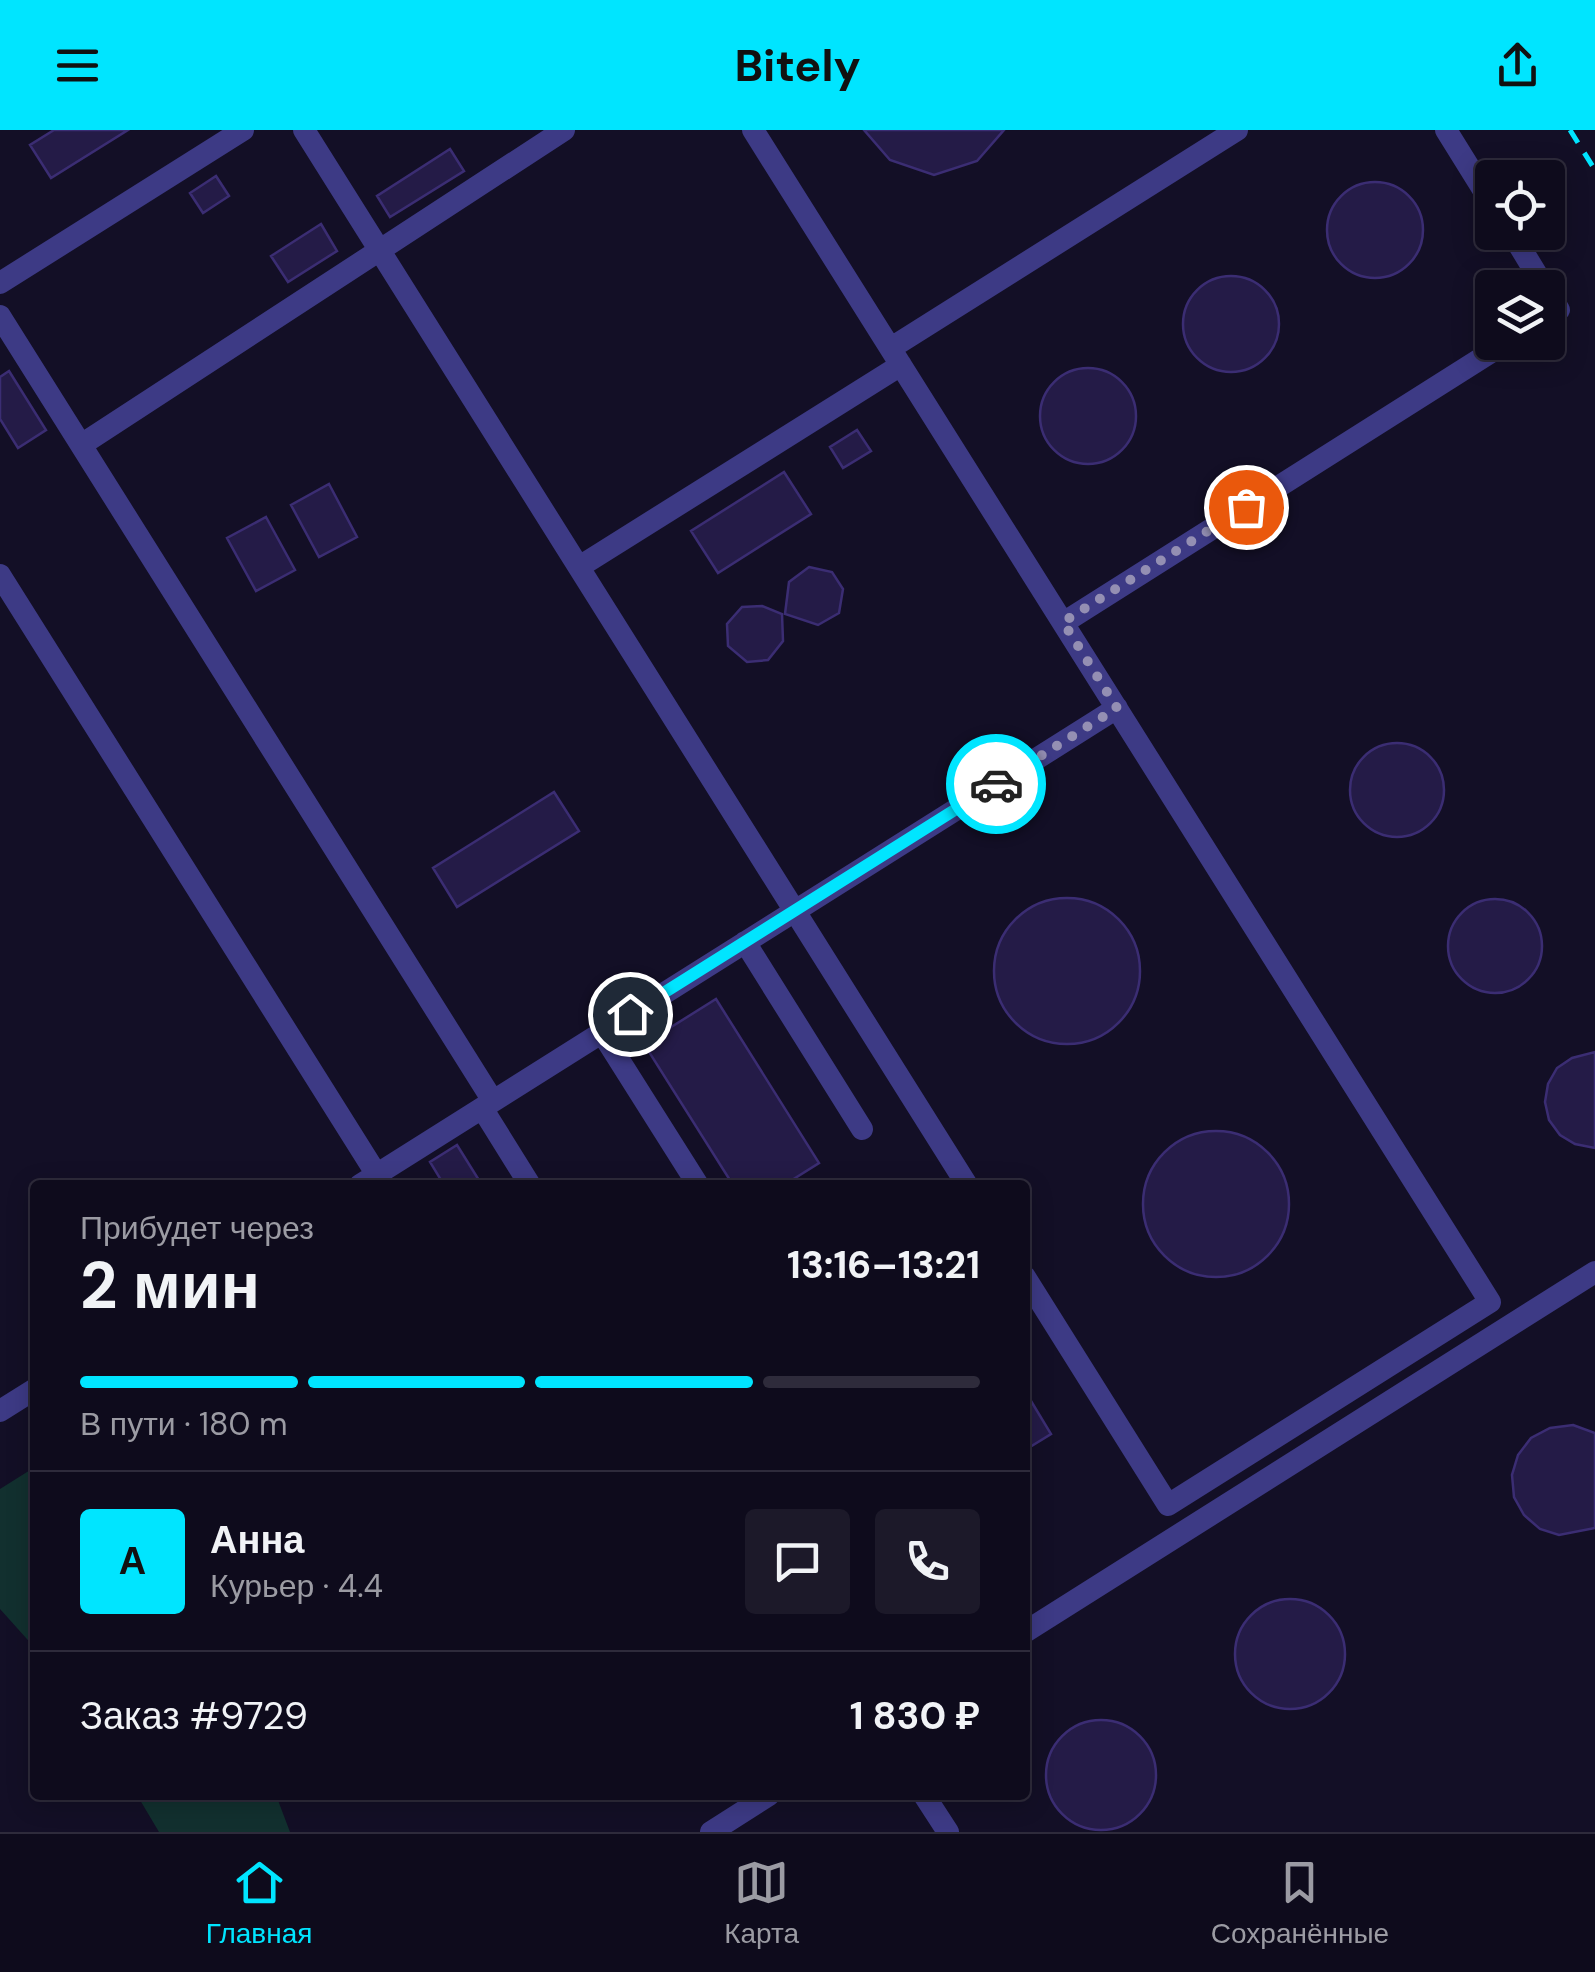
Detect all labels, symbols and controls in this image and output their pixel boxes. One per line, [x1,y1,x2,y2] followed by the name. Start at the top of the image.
[734,36,861,95] text: Bitely
[50,38,105,93] icon: menu
[1490,38,1545,93] icon: share
[1475,160,1565,360] map controls
[1475,160,1565,250] button: locate
[1475,270,1565,360] button: layers
[1204,465,1289,550] pin
[1219,480,1274,535] icon: bag
[946,734,1046,834] courier
[969,757,1024,812] icon: car
[588,972,673,1057] pin
[603,987,658,1042] icon: home
[80,1207,314,1249] text: Прибудет через
[787,1240,980,1290] text: 13:16–13:21
[80,1244,260,1328] text: 2 мин
[80,1403,287,1445] text: В пути · 180 m
[745,1509,850,1614] button: chat
[875,1509,980,1614] button: phone
[210,1515,304,1565] text: Анна
[119,1536,146,1586] text: А
[210,1565,383,1607] text: Курьер · 4.4
[80,1691,308,1741] text: Заказ #9729
[850,1691,980,1741] text: 1 830 ₽
[206,1855,312,1952] tab: Главная
[724,1855,799,1952] tab: Карта
[1211,1855,1389,1952] tab: Сохранённые

